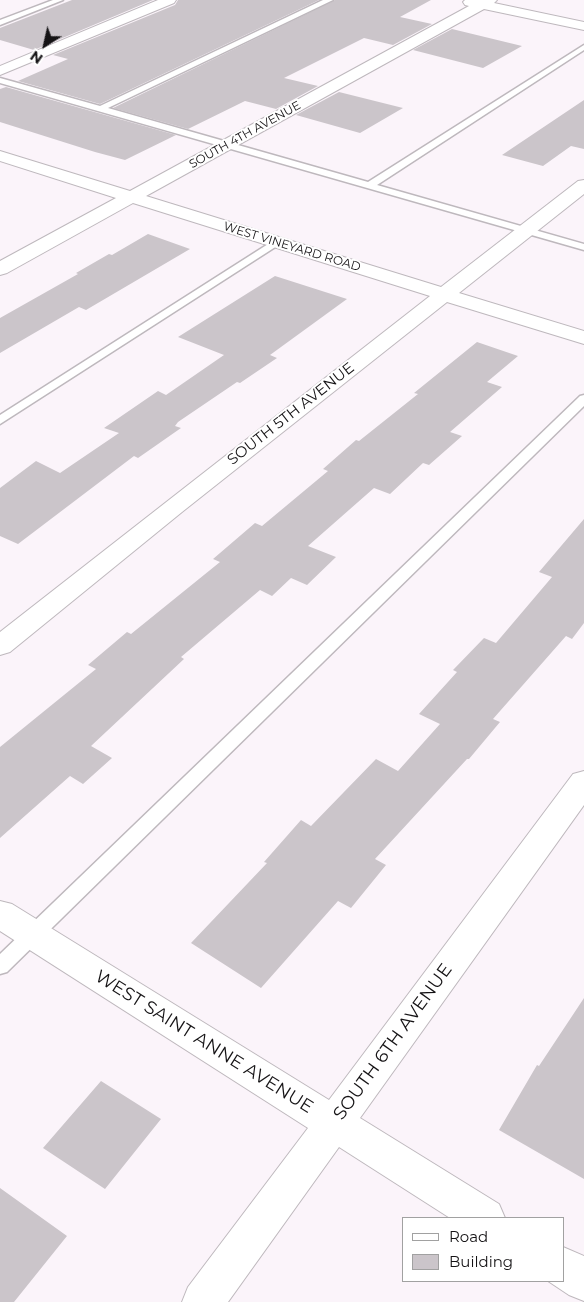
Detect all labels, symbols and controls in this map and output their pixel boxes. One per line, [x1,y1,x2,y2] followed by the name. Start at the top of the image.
[20,20,70,70] north arrow
[27,47,46,68] text: N
[187,98,303,172] street label: SOUTH 4TH AVENUE
[222,219,362,275] street label: WEST VINEYARD ROAD
[224,359,358,469] street label: SOUTH 5TH AVENUE
[329,960,457,1124] street label: SOUTH 6TH AVENUE
[91,966,317,1118] street label: WEST SAINT ANNE AVENUE
[402,1217,564,1282] legend
[449,1227,488,1246] text: Road
[449,1252,513,1271] text: Building

